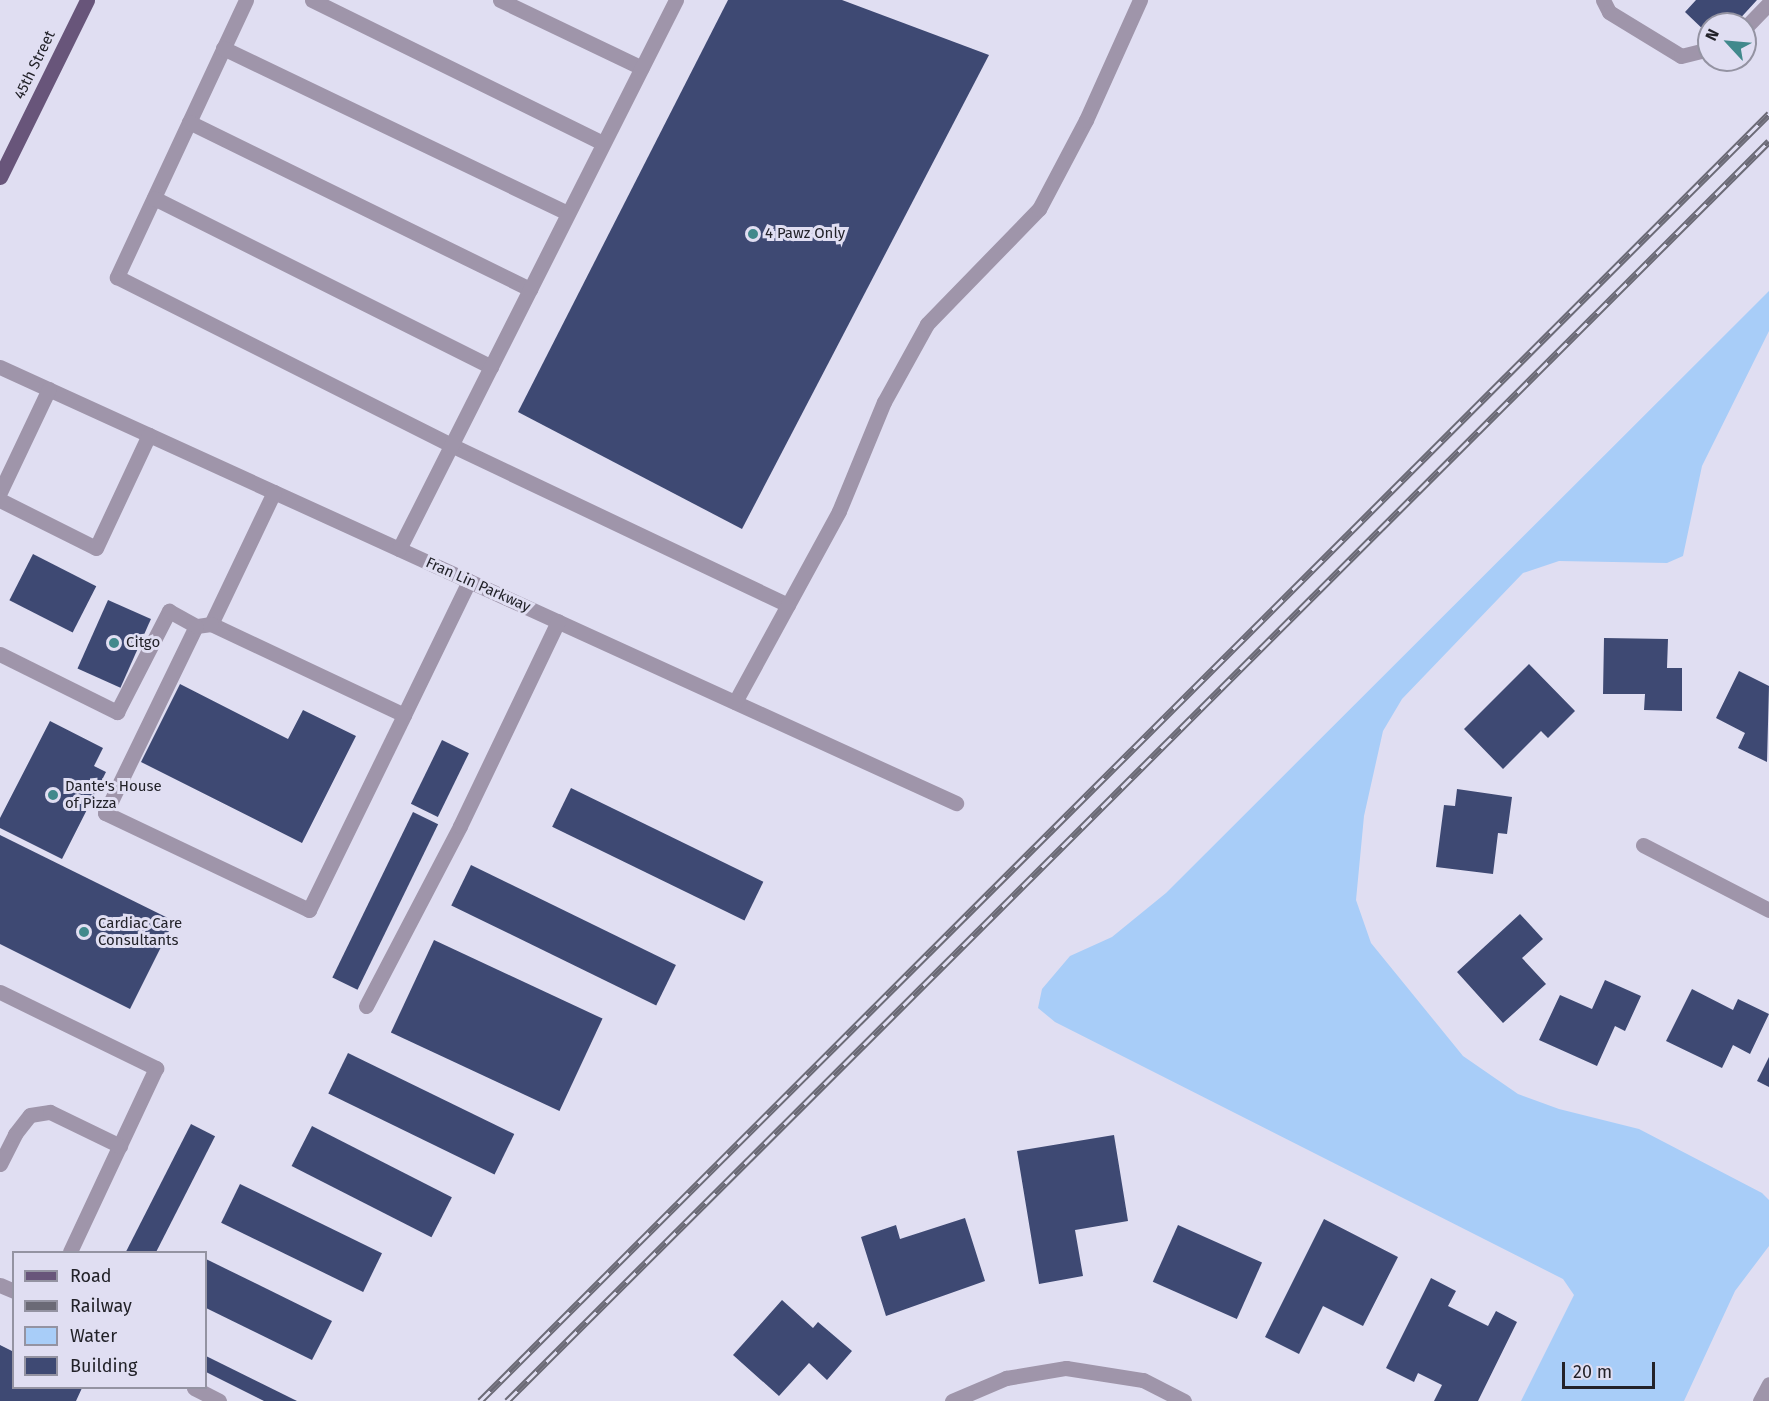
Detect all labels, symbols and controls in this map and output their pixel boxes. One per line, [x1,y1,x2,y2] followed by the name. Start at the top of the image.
[1697,12,1757,72] north arrow
[1701,26,1723,44] text: N
[11,28,59,102] street label: 45th Street
[765,225,845,243] place label: 4 Pawz Only
[746,227,760,241] marker: 4 Pawz Only
[423,554,533,616] street label: Fran Lin Parkway
[126,634,160,652] place label: Citgo
[107,636,121,650] marker: Citgo
[65,777,162,812] place label: Dante's House of Pizza
[46,788,60,802] marker: Dante's House of Pizza
[98,914,182,949] place label: Cardiac Care Consultants
[75,923,93,941] marker: Cardiac Care Consultants
[12,1251,207,1389] legend
[70,1265,112,1287] text: Road
[70,1295,132,1317] text: Railway
[70,1325,117,1347] text: Water
[1565,1350,1658,1388] scale bar
[70,1355,137,1377] text: Building
[1573,1361,1612,1383] text: 20 m

